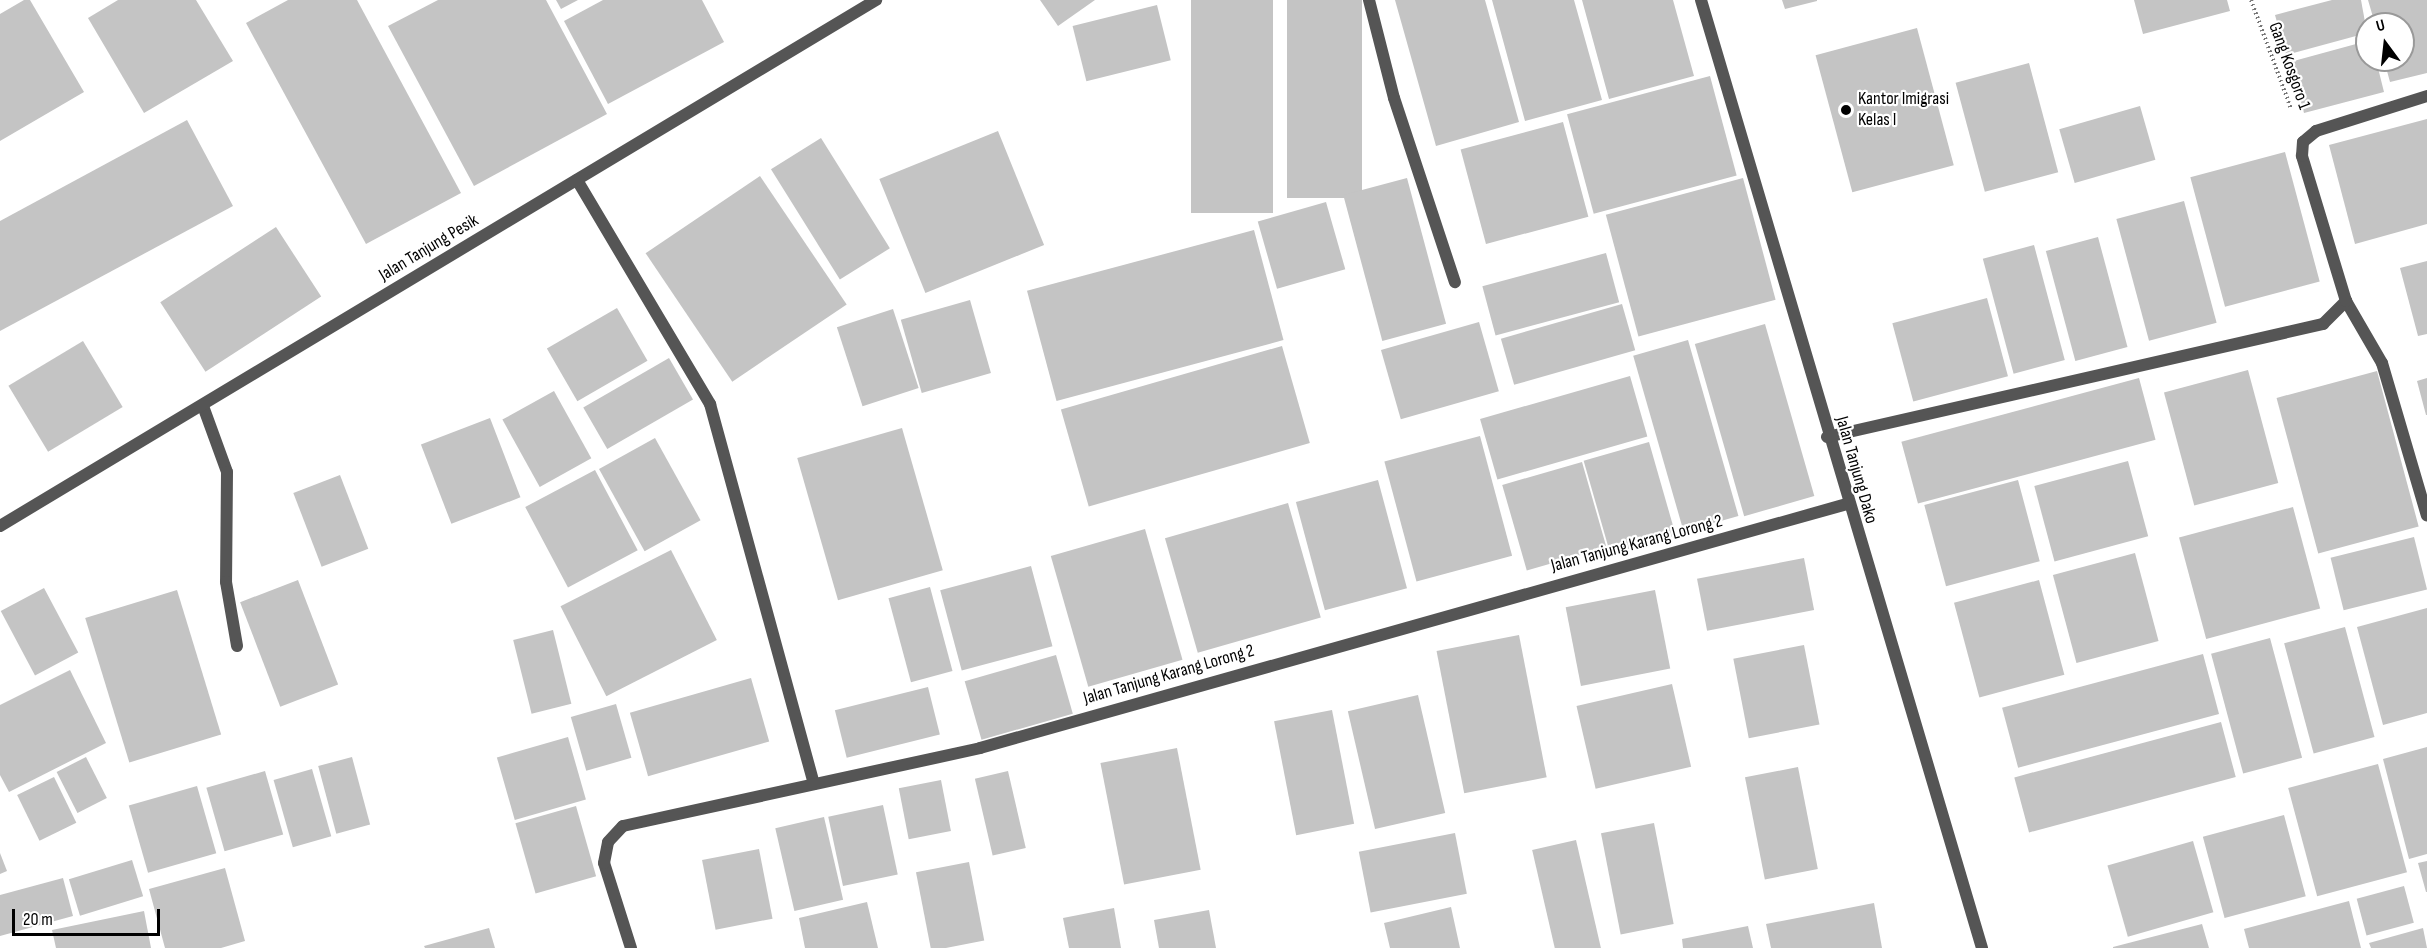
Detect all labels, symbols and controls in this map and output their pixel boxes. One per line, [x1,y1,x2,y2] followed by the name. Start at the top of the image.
[2355,12,2415,72] north arrow
[2374,16,2387,36] text: U
[2263,19,2315,113] street label: Gang Kosgoro 1
[1858,89,1949,132] place label: Kantor Imigrasi Kelas I
[1839,103,1853,117] marker: Kantor Imigrasi Kelas I
[375,210,483,286] street label: Jalan Tanjung Pesik
[1830,414,1882,526] street label: Jalan Tanjung Dako
[1549,511,1725,577] street label: Jalan Tanjung Karang Lorong 2
[1081,640,1257,710] street label: Jalan Tanjung Karang Lorong 2
[15,897,164,935] scale bar
[23,909,53,930] text: 20 m

